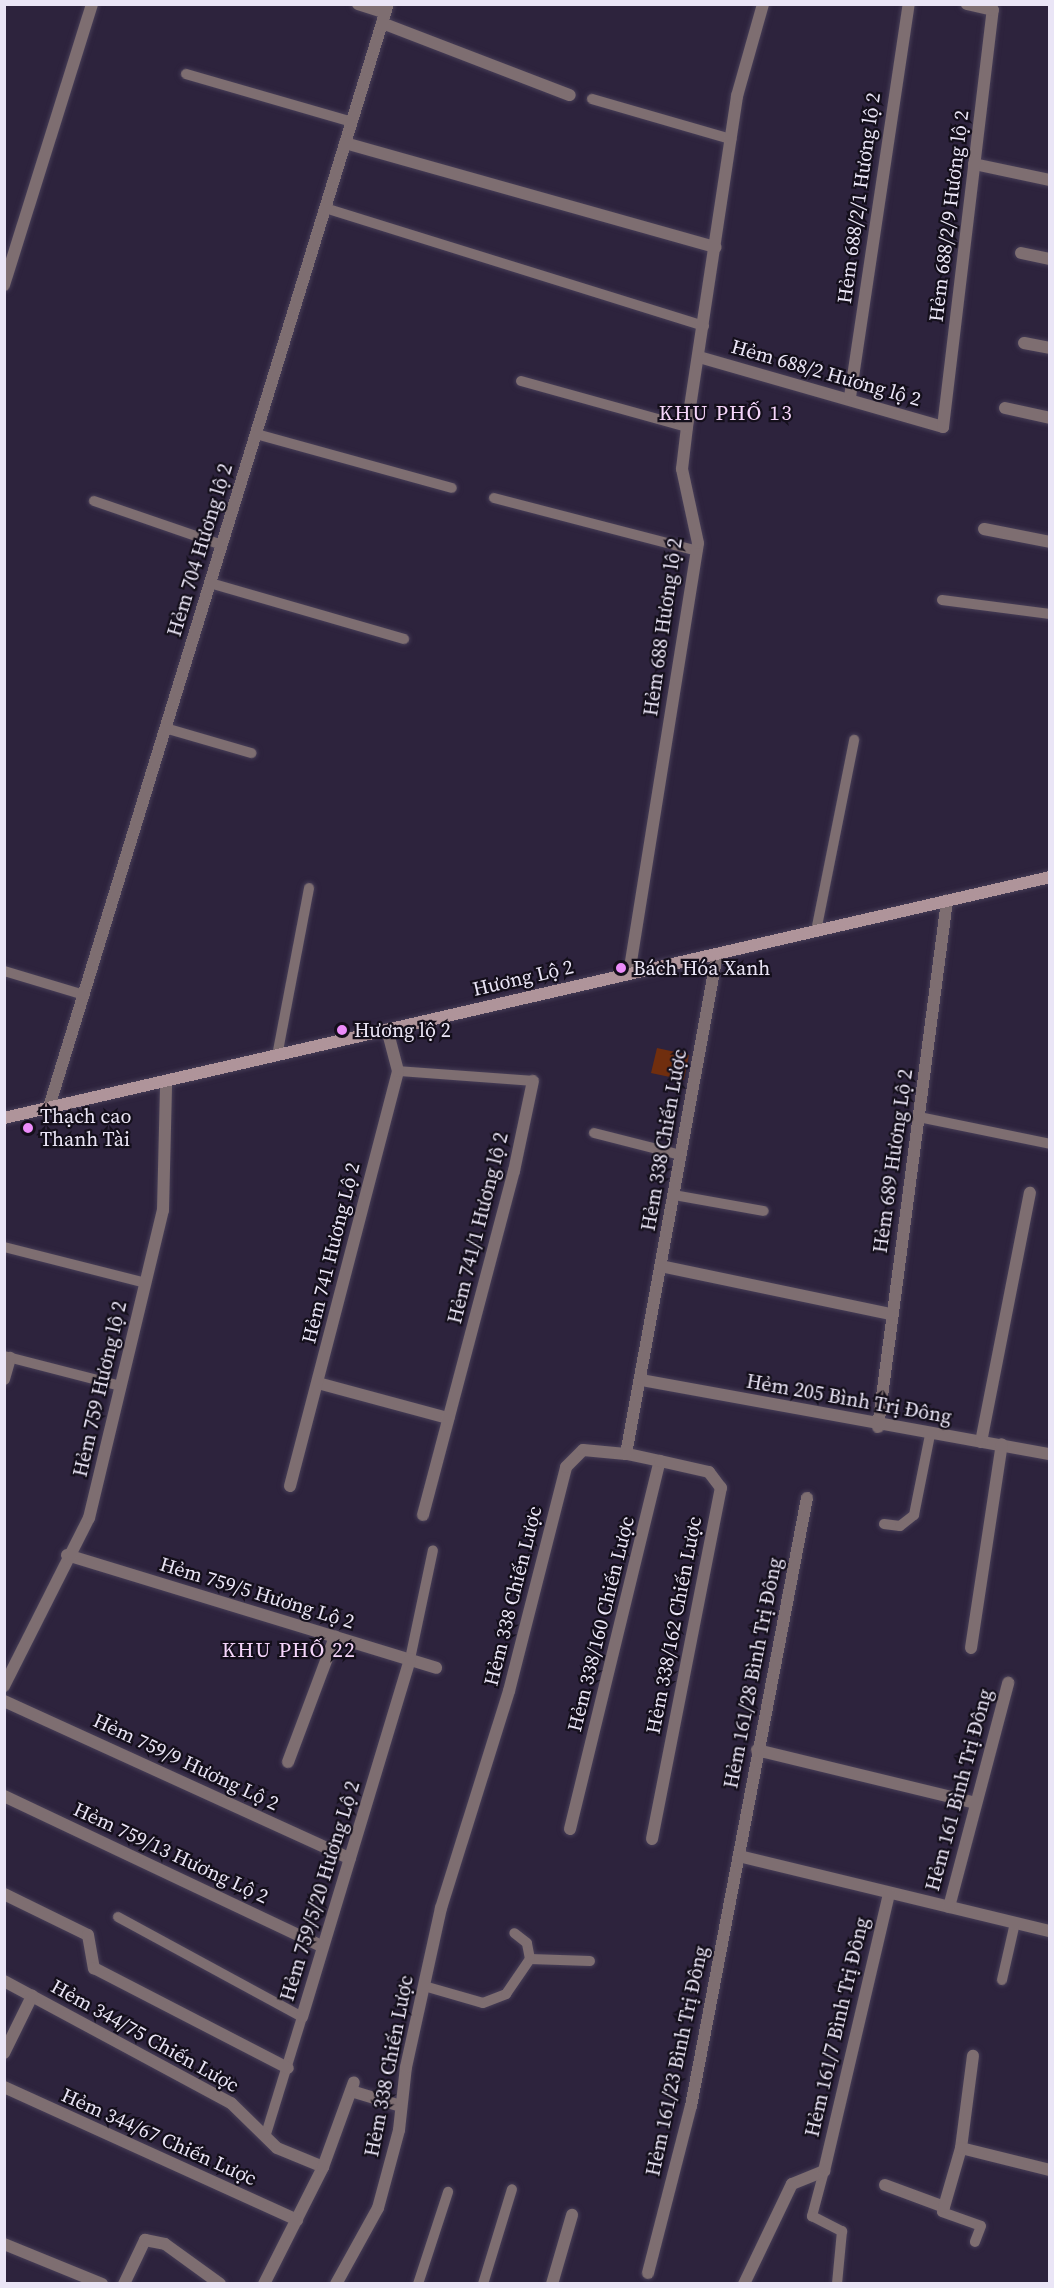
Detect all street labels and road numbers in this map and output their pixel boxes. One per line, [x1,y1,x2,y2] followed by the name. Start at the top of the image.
[832,91,886,305] street label: Hẻm 688/2/1 Hương lộ 2
[924,109,974,323] street label: Hẻm 688/2/9 Hương lộ 2
[728,334,924,412] street label: Hẻm 688/2 Hương lộ 2
[162,461,238,639] street label: Hẻm 704 Hương lộ 2
[639,536,687,718] street label: Hẻm 688 Hương lộ 2
[470,955,576,1001] street label: Hương Lộ 2
[636,1047,692,1233] street label: Hẻm 338 Chiến Lược
[868,1067,918,1255] street label: Hẻm 689 Hương Lộ 2
[443,1130,513,1326] street label: Hẻm 741/1 Hương lộ 2
[297,1160,365,1346] street label: Hẻm 741 Hương Lộ 2
[68,1299,132,1479] street label: Hẻm 759 Hương lộ 2
[744,1369,954,1429] street label: Hẻm 205 Bình Trị Đông
[479,1504,547,1688] street label: Hẻm 338 Chiến Lược
[563,1514,639,1734] street label: Hẻm 338/160 Chiến Lược
[641,1514,707,1736] street label: Hẻm 338/162 Chiến Lược
[157,1552,357,1634] street label: Hẻm 759/5 Hương Lộ 2
[719,1555,787,1791] street label: Hẻm 161/28 Bình Trị Đông
[920,1686,998,1894] street label: Hẻm 161 Bình Trị Đông
[89,1708,283,1816] street label: Hẻm 759/9 Hương Lộ 2
[275,1778,365,2004] street label: Hẻm 759/5/20 Hương Lộ 2
[70,1797,272,1909] street label: Hẻm 759/13 Hương Lộ 2
[800,1915,874,2139] street label: Hẻm 161/7 Bình Trị Đông
[641,1944,713,2178] street label: Hẻm 161/23 Bình Trị Đông
[360,1973,418,2159] street label: Hẻm 338 Chiến Lược
[47,1974,243,2098] street label: Hẻm 344/75 Chiến Lược
[58,2083,260,2191] street label: Hẻm 344/67 Chiến Lược

